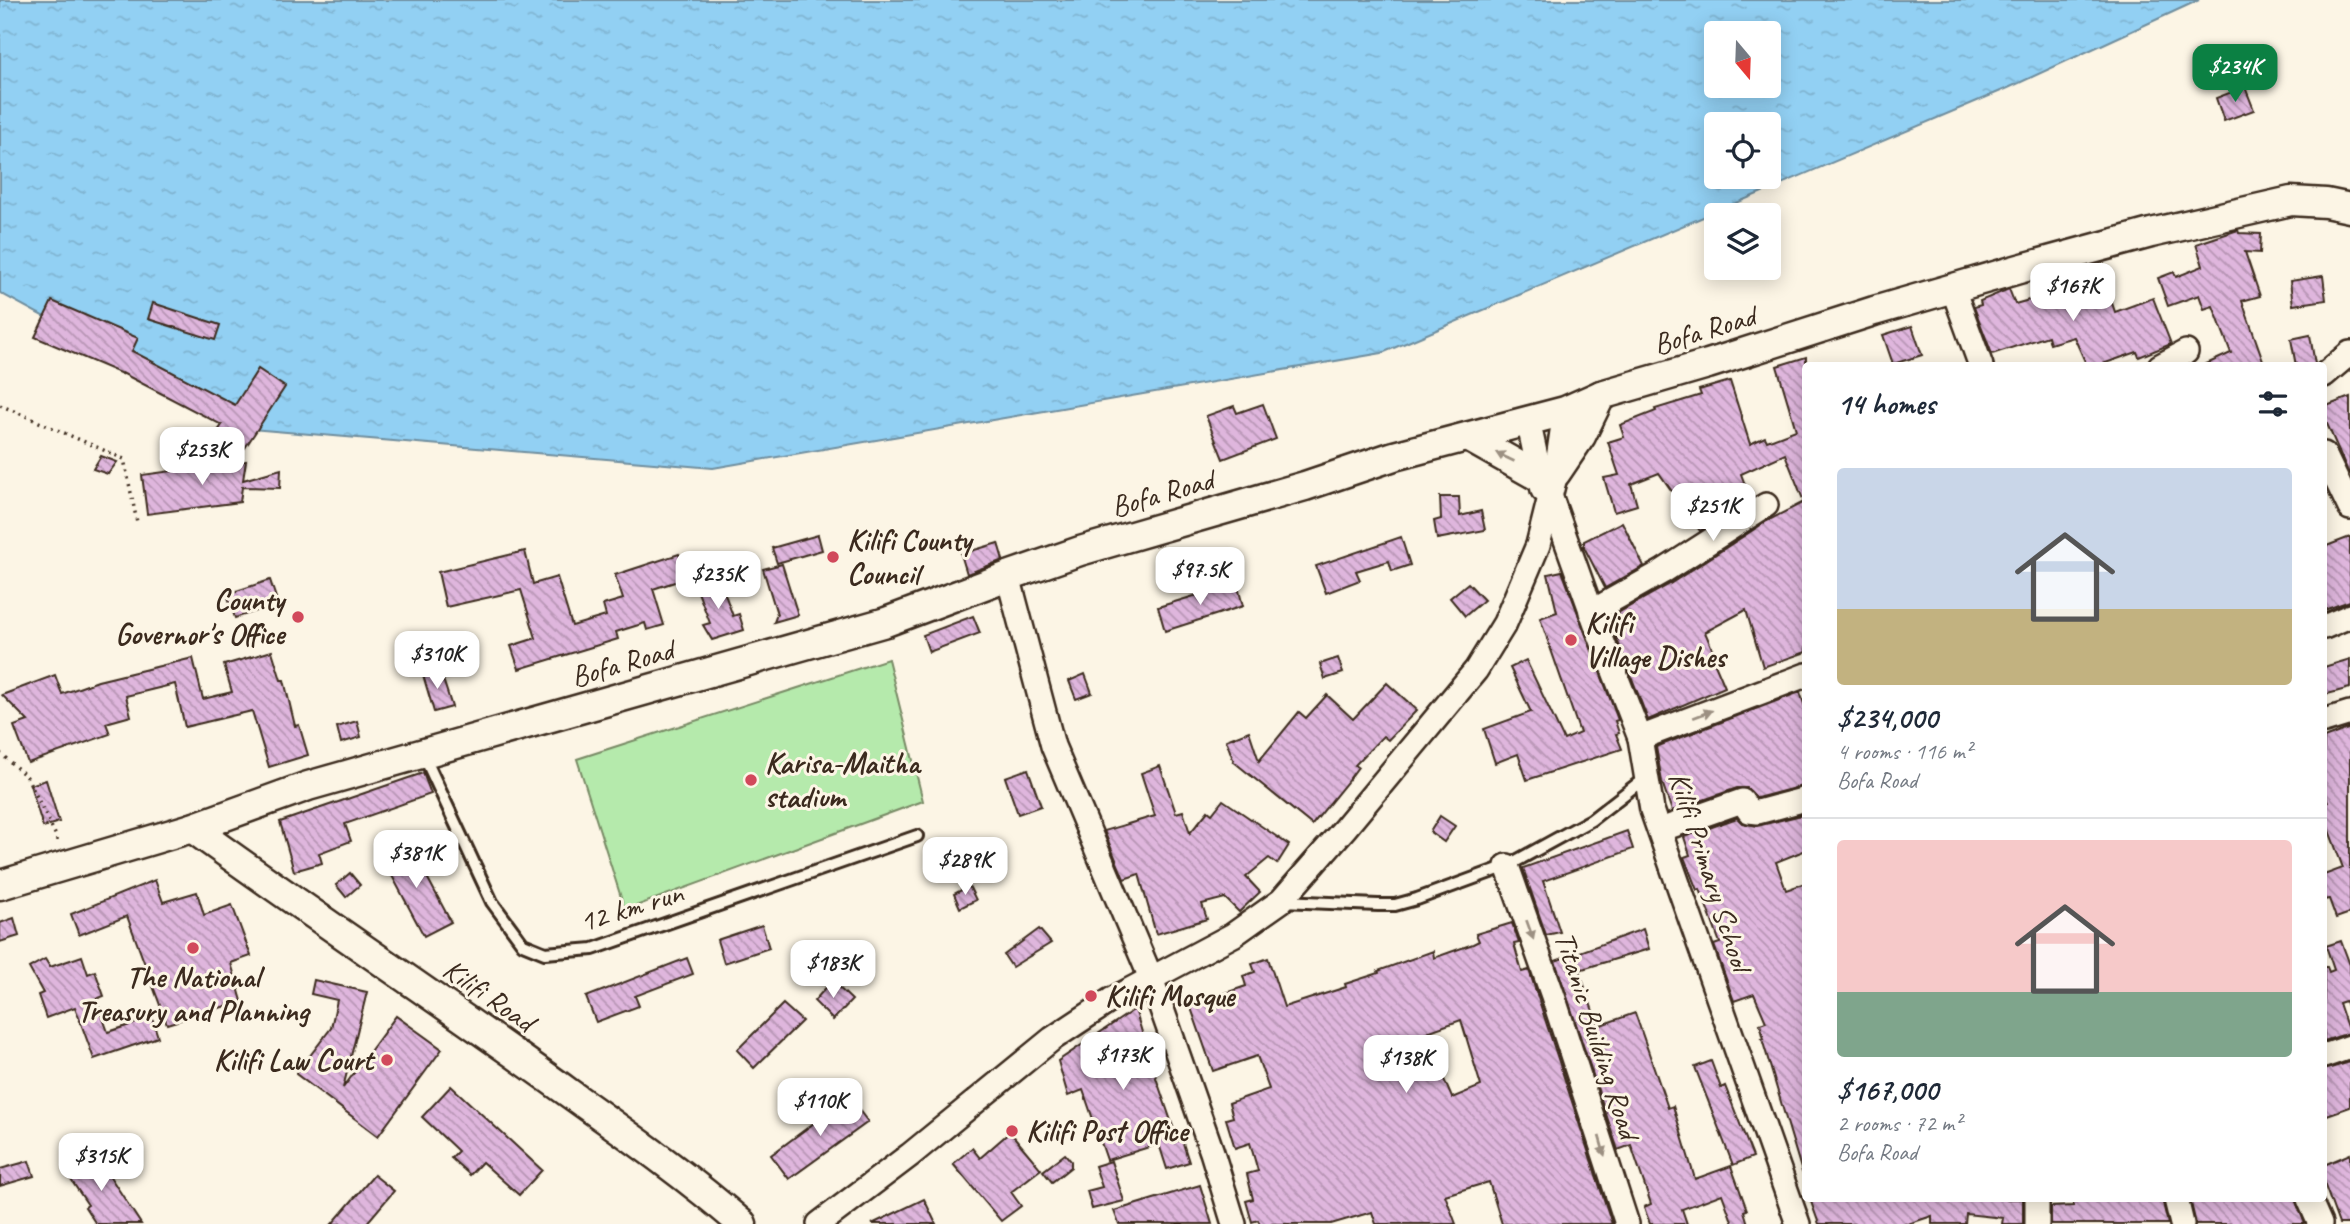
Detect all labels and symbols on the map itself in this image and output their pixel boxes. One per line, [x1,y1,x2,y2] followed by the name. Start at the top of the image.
[1704,21,1782,98] north arrow
[2186,44,2284,104] pin: $234K
[2024,264,2122,323] pin: $167K
[1648,295,1764,363] street label: Bofa Road
[153,428,251,487] pin: $253K
[1495,452,1515,463] one-way arrow
[1106,459,1222,526] street label: Bofa Road
[1664,484,1762,543] pin: $251K
[847,521,974,593] place label: Kilifi County Council
[1143,548,1257,607] pin: $97.5K
[825,549,841,565] marker: Kilifi County Council
[669,552,767,611] pin: $235K
[115,581,287,653] place label: County Governor's Office
[1585,604,1729,676] place label: Kilifi Village Dishes
[290,609,306,625] marker: County Governor's Office
[566,629,682,696] street label: Bofa Road
[388,632,486,691] pin: $310K
[1563,632,1579,648] marker: Kilifi Village Dishes
[1693,708,1714,719] one-way arrow
[765,744,922,816] place label: Karisa-Maitha stadium
[1660,767,1762,980] street label: Kilifi Primary School
[743,772,759,788] marker: Karisa-Maitha stadium
[367,830,465,890] pin: $381K
[916,838,1014,897] pin: $289K
[575,873,689,941] street label: 12 km run
[1524,920,1535,941] one-way arrow
[1546,927,1650,1147] street label: Titanic Building Road
[185,940,201,956] marker: The National Treasury and Planning
[784,940,882,1000] pin: $183K
[436,950,546,1043] street label: Kilifi Road
[78,958,312,1030] place label: The National Treasury and Planning
[1105,977,1236,1015] place label: Kilifi Mosque
[1083,988,1099,1004] marker: Kilifi Mosque
[1074,1032,1172,1092] pin: $173K
[1357,1036,1455,1095] pin: $138K
[214,1041,376,1079] place label: Kilifi Law Court
[379,1052,395,1068] marker: Kilifi Law Court
[771,1078,869,1138] pin: $110K
[1026,1112,1190,1150] place label: Kilifi Post Office
[1004,1123,1020,1139] marker: Kilifi Post Office
[52,1134,150,1193] pin: $315K
[1597,1136,1607,1157] one-way arrow

